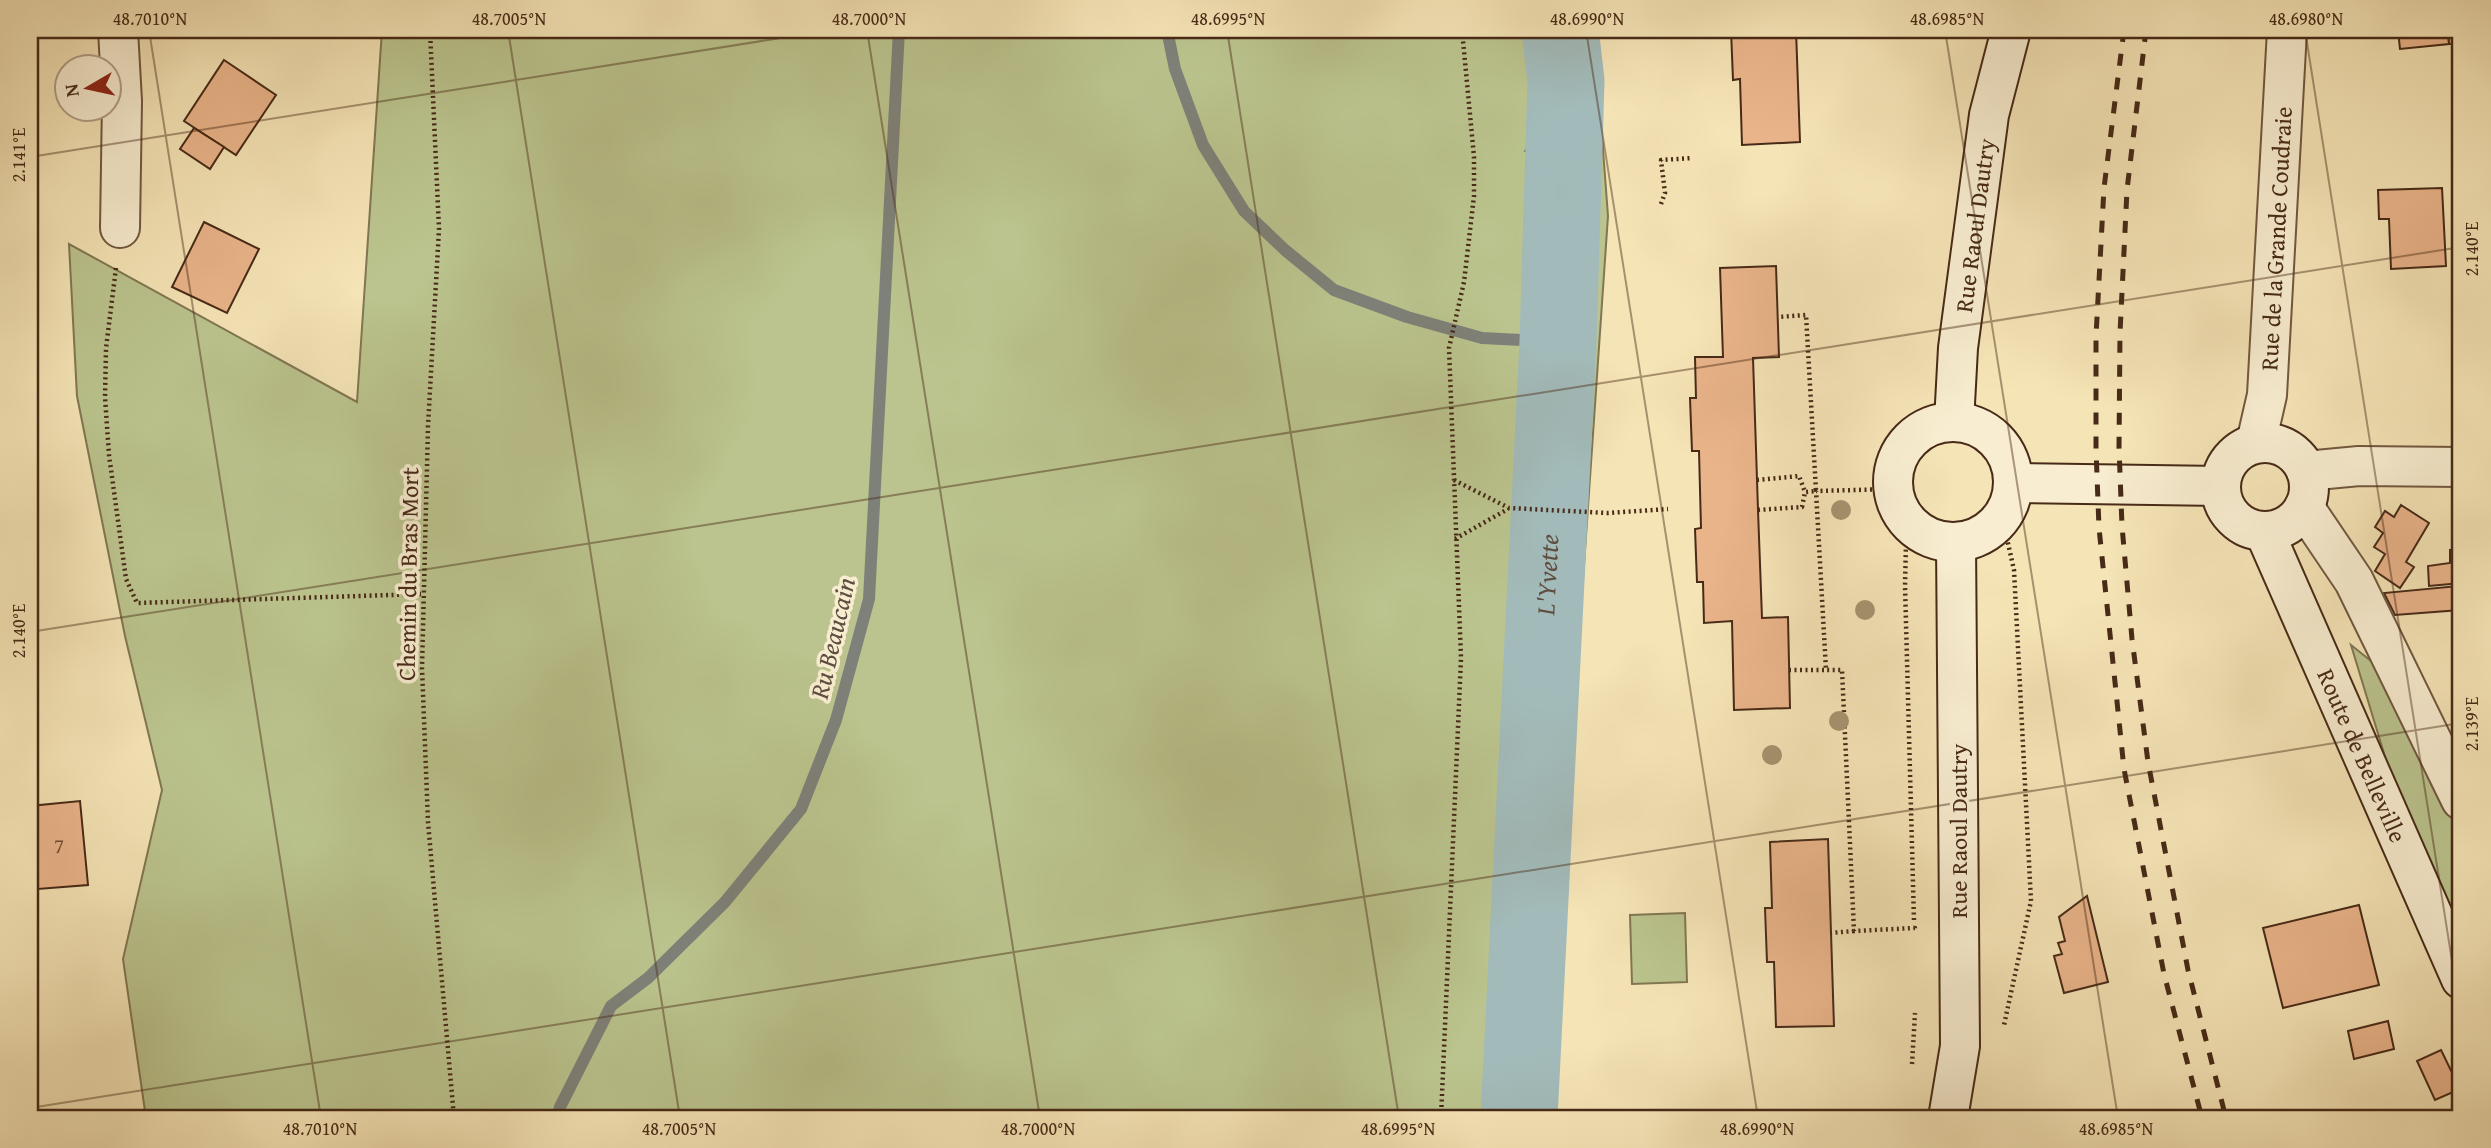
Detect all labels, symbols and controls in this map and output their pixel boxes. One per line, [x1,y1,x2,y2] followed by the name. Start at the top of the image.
[113,5,188,32] text: 48.7010°N
[472,5,547,32] text: 48.7005°N
[832,5,907,32] text: 48.7000°N
[1191,5,1266,32] text: 48.6995°N
[1550,5,1625,32] text: 48.6990°N
[1910,5,1985,32] text: 48.6985°N
[2269,5,2344,32] text: 48.6980°N
[52,52,122,122] north arrow
[56,82,86,99] text: N
[2251,106,2300,371] street label: Rue de la Grande Coudraie
[5,128,32,182] text: 2.141°E
[1945,136,2003,314] street label: Rue Raoul Dautry
[2458,222,2485,276] text: 2.140°E
[389,466,427,681] street label: Chemin du Bras Mort
[1525,533,1568,617] water label: L'Yvette
[799,573,865,704] water label: Ru Beaucain
[5,604,32,658] text: 2.140°E
[2309,663,2416,848] street label: Route de Belleville
[2458,697,2485,751] text: 2.139°E
[1941,743,1976,918] street label: Rue Raoul Dautry
[54,830,64,861] house number: 7
[283,1115,358,1142] text: 48.7010°N
[642,1115,717,1142] text: 48.7005°N
[1001,1115,1076,1142] text: 48.7000°N
[1361,1115,1436,1142] text: 48.6995°N
[1720,1115,1795,1142] text: 48.6990°N
[2079,1115,2154,1142] text: 48.6985°N

